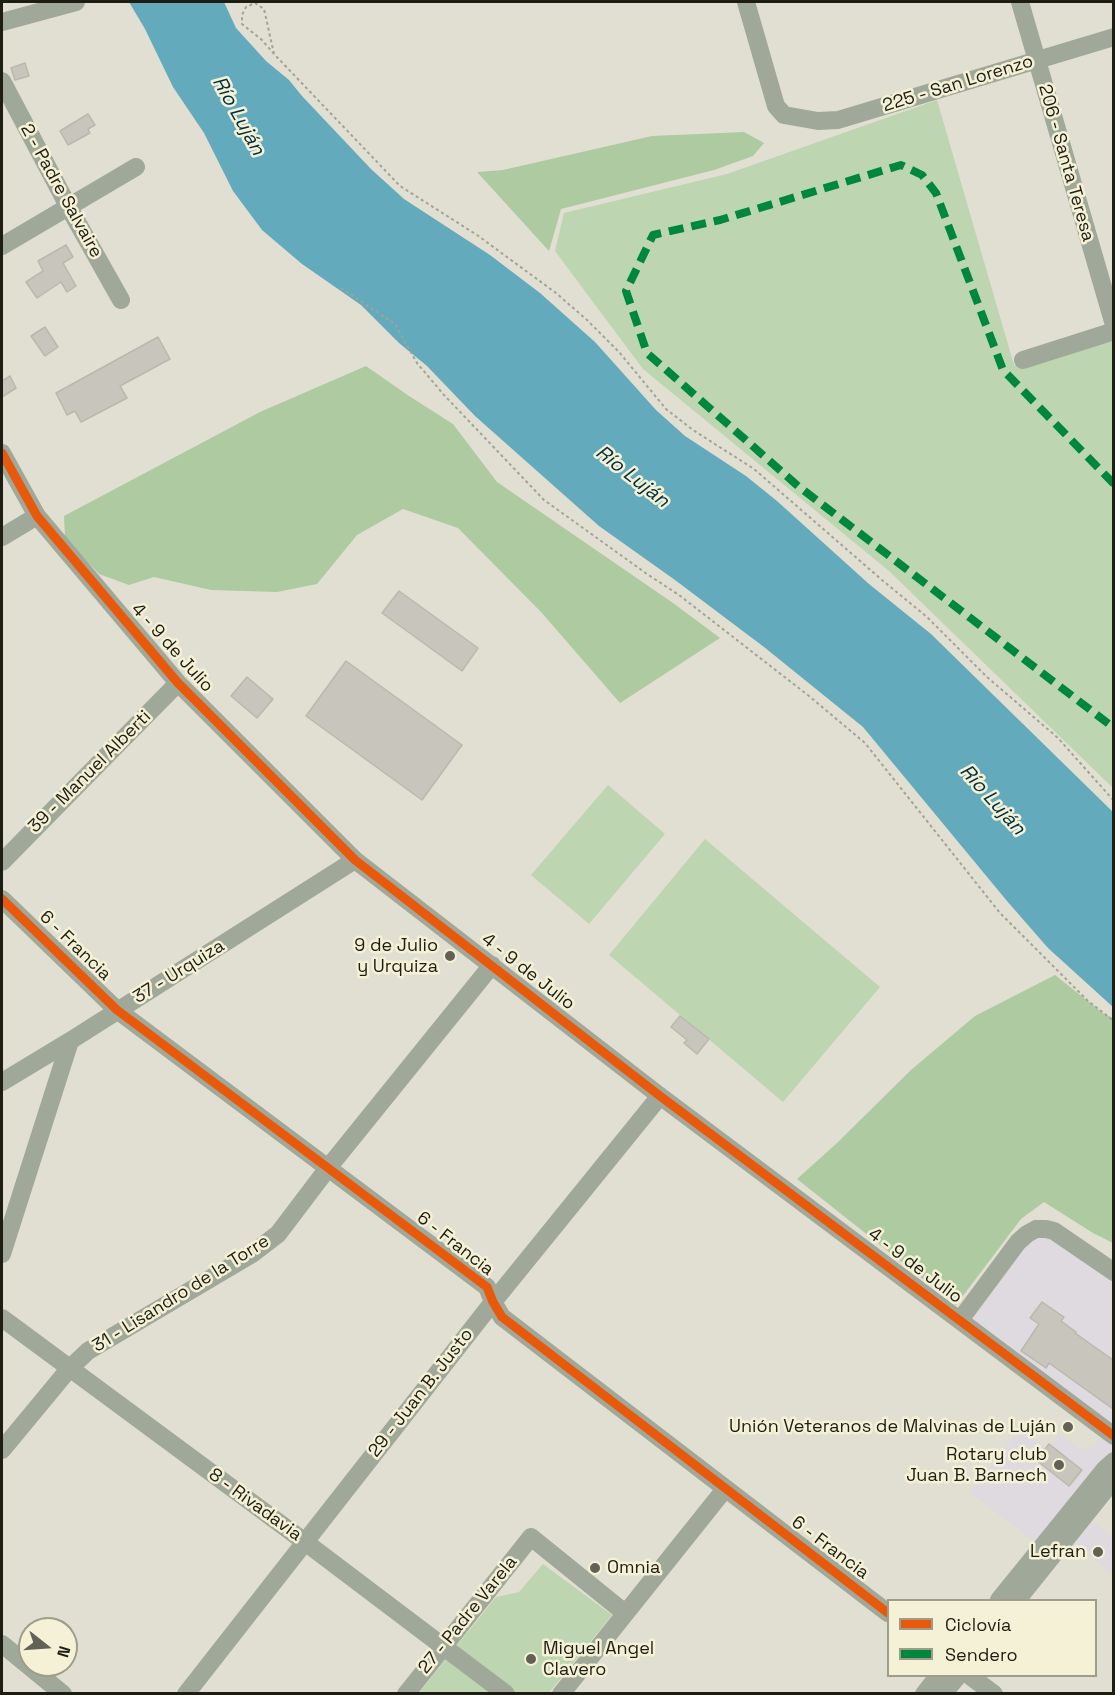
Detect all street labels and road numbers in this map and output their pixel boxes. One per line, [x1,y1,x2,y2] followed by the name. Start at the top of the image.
[880,51,1036,117] street label: 225 - San Lorenzo
[1033,82,1099,244] street label: 206 - Santa Teresa
[15,120,107,262] street label: 2 - Padre Salvaire
[126,599,218,697] street label: 4 - 9 de Julio
[24,706,156,838] street label: 39 - Manuel Alberti
[35,906,115,986] street label: 6 - Francia
[477,929,579,1015] street label: 4 - 9 de Julio
[129,935,229,1009] street label: 37 - Urquiza
[412,1207,498,1281] street label: 6 - Francia
[864,1224,966,1308] street label: 4 - 9 de Julio
[89,1231,273,1357] street label: 31 - Lisandro de la Torre
[364,1324,478,1462] street label: 29 - Juan B. Justo
[204,1464,306,1546] street label: 8 - Rivadavia
[787,1512,873,1584] street label: 6 - Francia
[414,1552,522,1678] street label: 27 - Padre Varela

